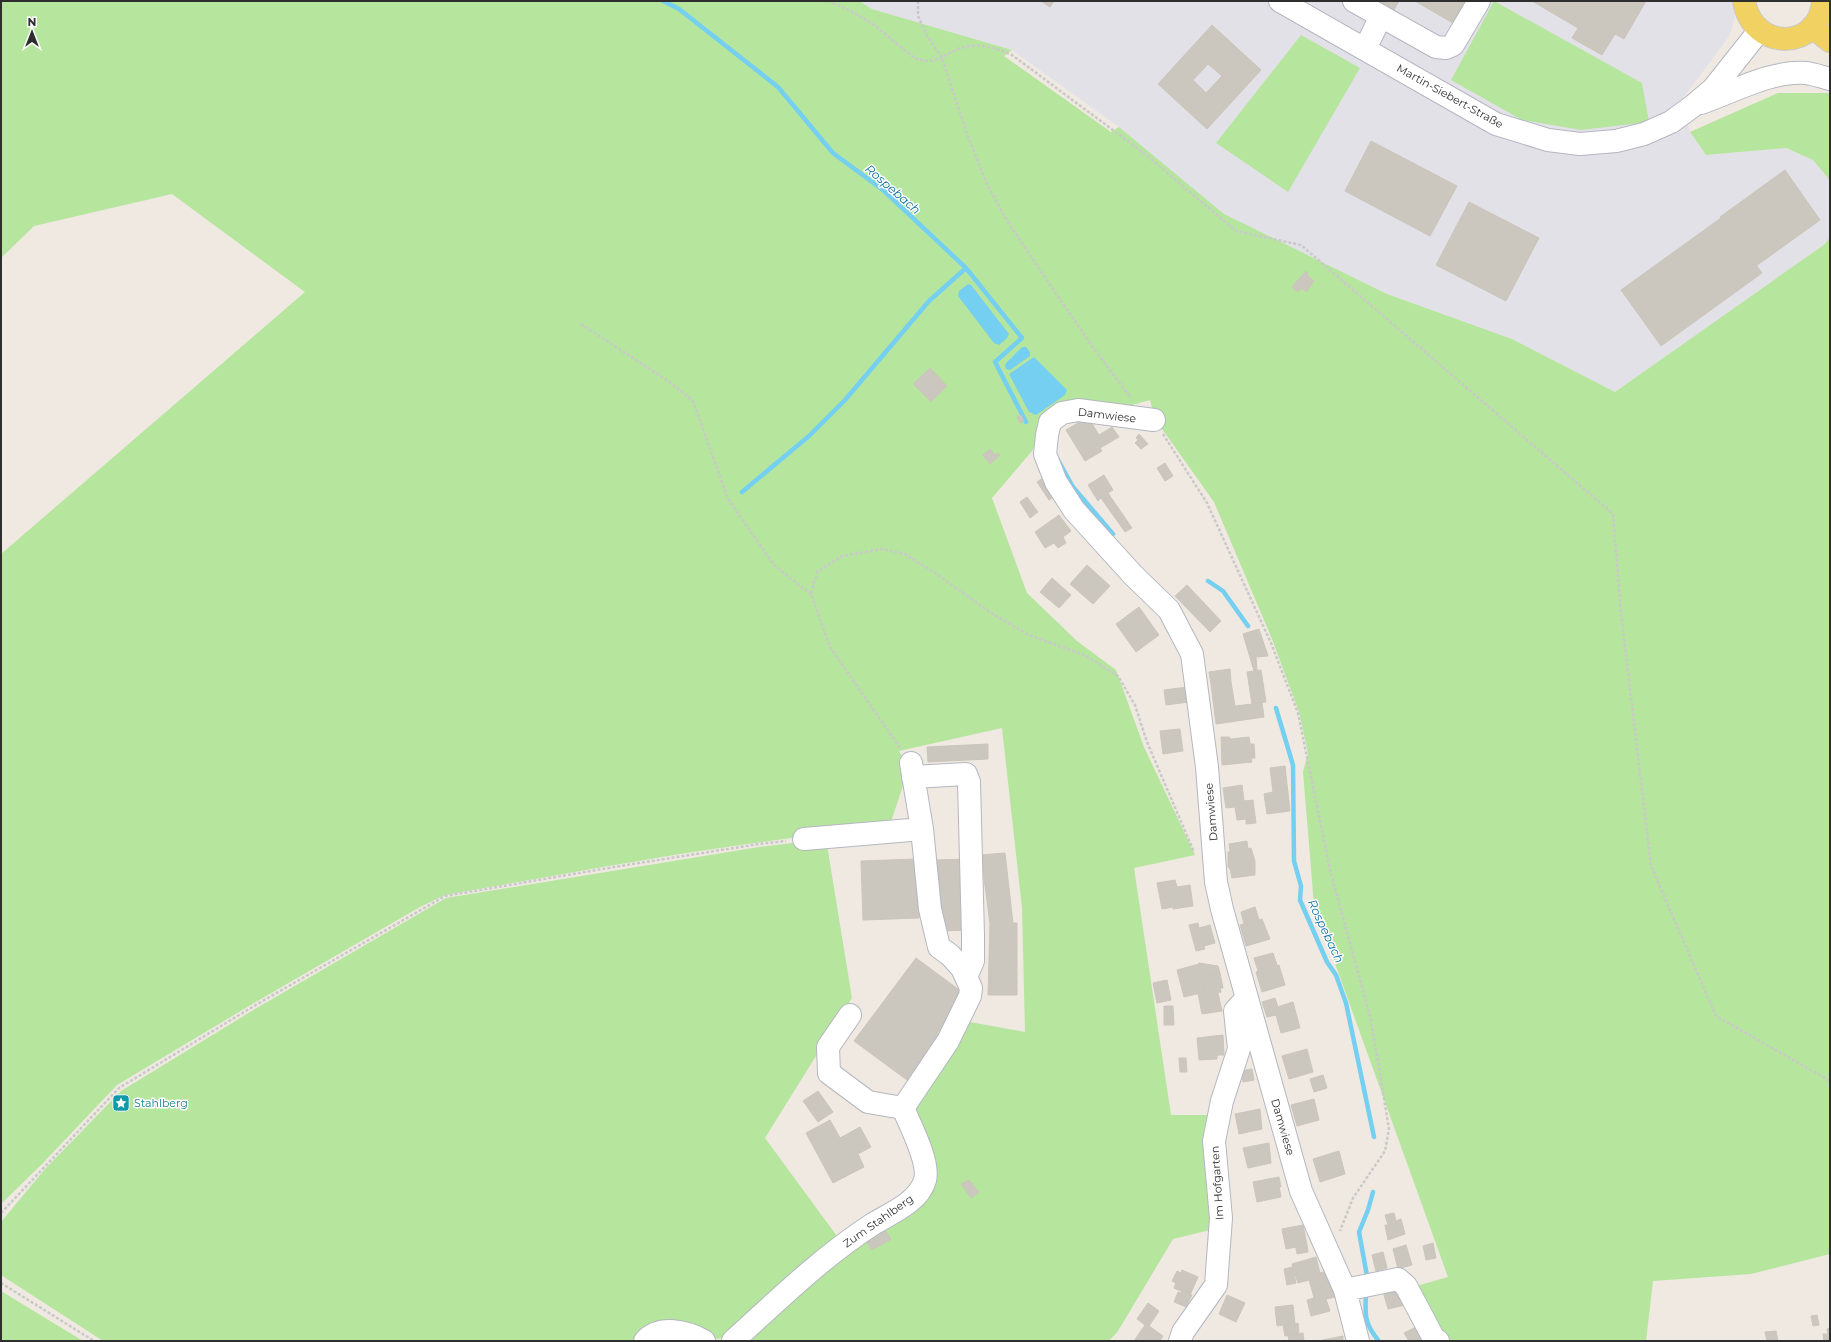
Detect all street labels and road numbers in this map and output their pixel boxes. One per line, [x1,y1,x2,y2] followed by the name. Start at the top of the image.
[1394,61,1506,131] street label: Martin-Siebert-Straße
[1077,404,1137,426] street label: Damwiese
[1201,782,1221,842] street label: Damwiese
[1268,1097,1298,1157] street label: Damwiese
[1207,1145,1227,1221] street label: Im Hofgarten
[840,1192,916,1250] street label: Zum Stahlberg

